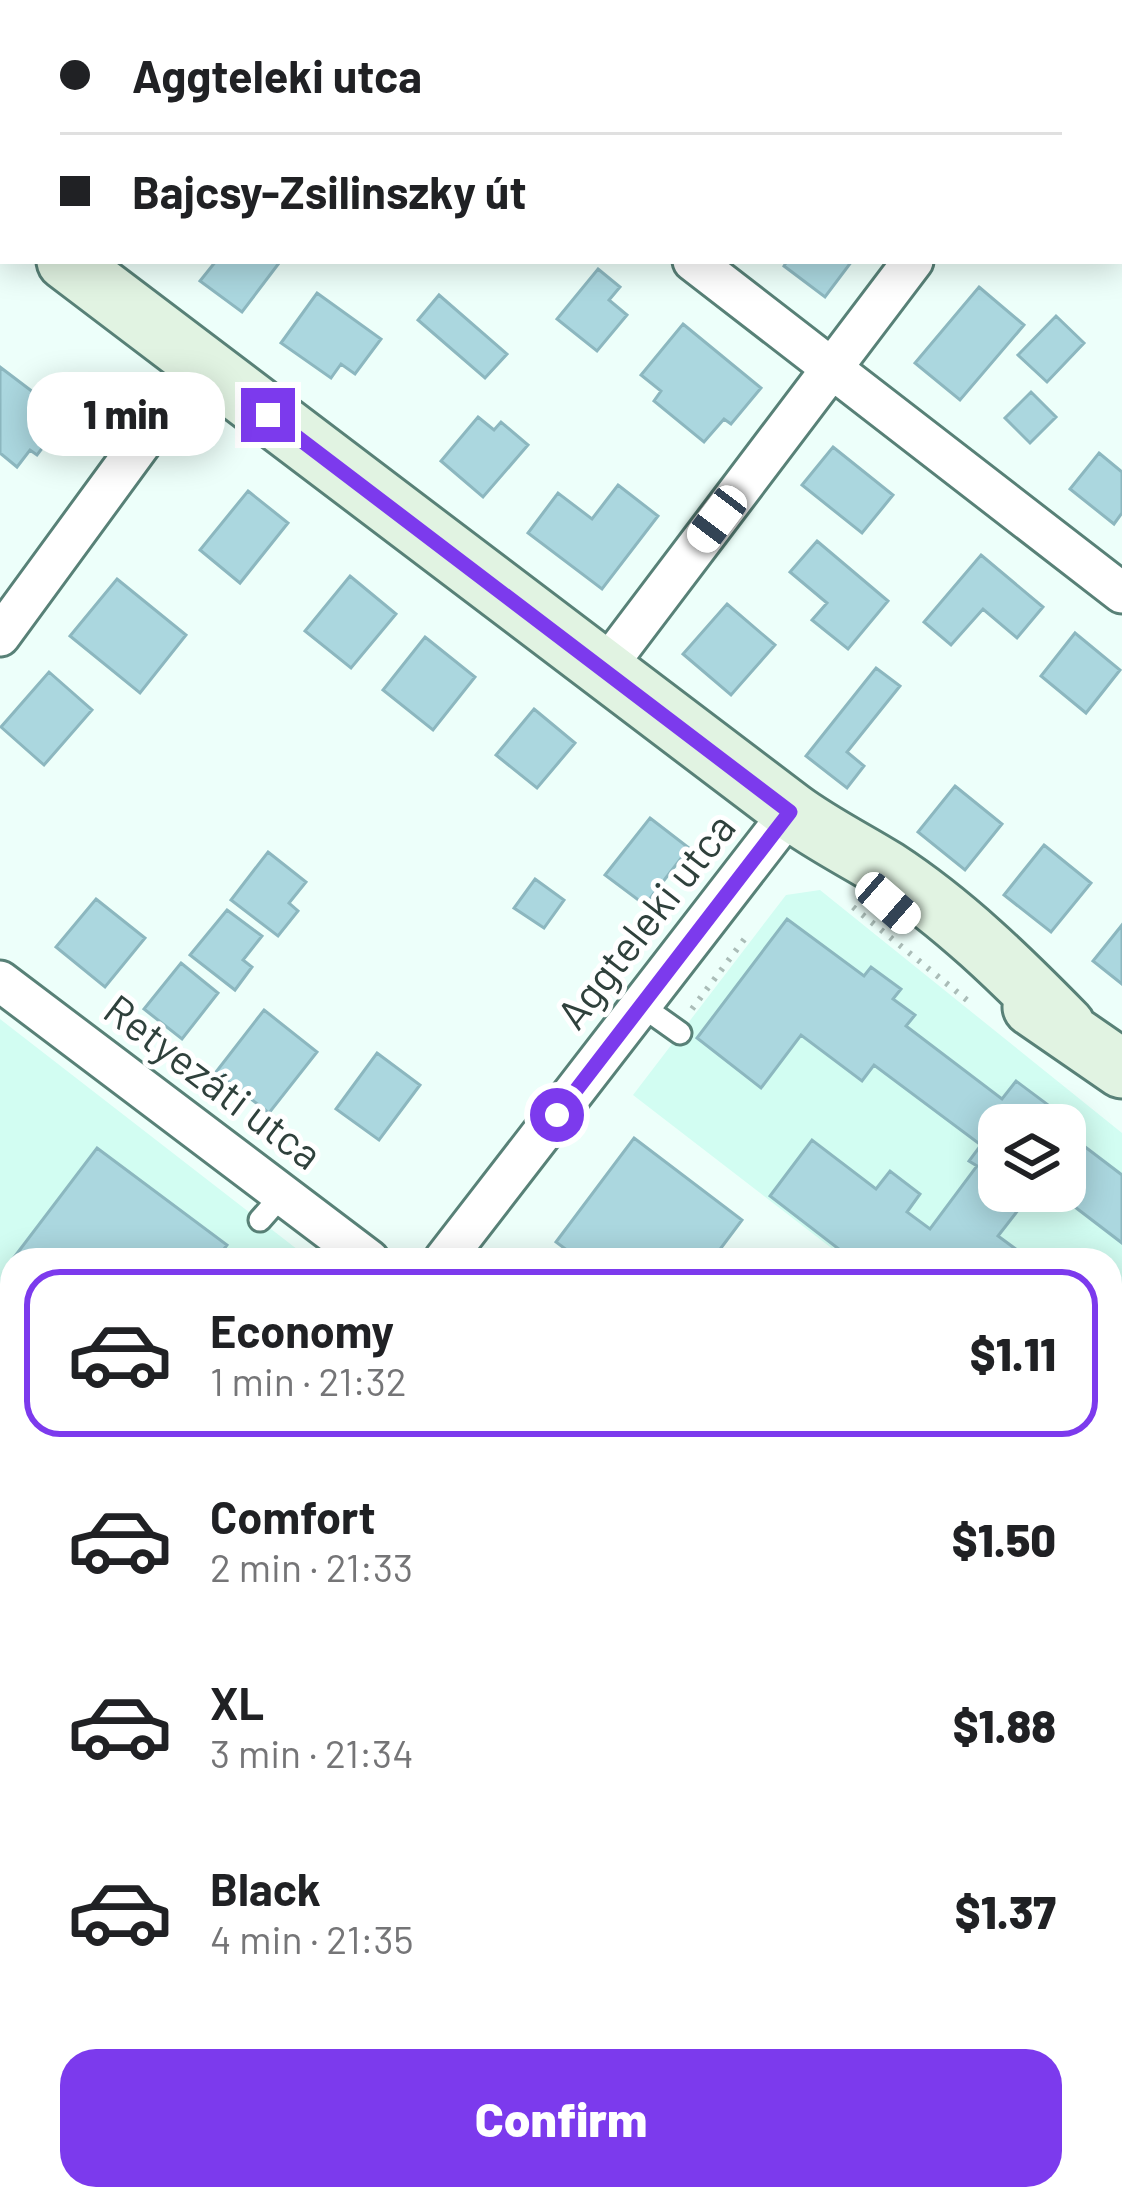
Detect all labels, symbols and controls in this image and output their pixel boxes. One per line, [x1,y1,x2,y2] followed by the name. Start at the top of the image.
[132,48,422,102] text: Aggteleki utca
[132,164,527,218] text: Bajcsy-Zsilinszky út
[28,373,226,457] callout: 1 min
[241,388,295,442] route end
[83,390,169,437] text: 1 min
[681,479,753,559] car
[545,802,745,1038] street label: Aggteleki utca
[849,866,927,940] car
[95,983,333,1179] street label: Retyezáti utca
[530,1088,584,1142] route start
[978,1104,1086,1212] map controls
[978,1104,1086,1212] button: layers
[66,1299,174,1407] icon: car
[210,1303,394,1357] text: Economy
[970,1326,1056,1380] text: $1.11
[210,1357,407,1404] text: 1 min · 21:32
[66,1485,174,1593] icon: car
[210,1489,376,1543] text: Comfort
[952,1512,1056,1566] text: $1.50
[210,1543,413,1590] text: 2 min · 21:33
[66,1671,174,1779] icon: car
[210,1675,264,1729] text: XL
[953,1698,1056,1752] text: $1.88
[210,1729,414,1776] text: 3 min · 21:34
[66,1857,174,1965] icon: car
[210,1861,321,1915] text: Black
[955,1884,1056,1938] text: $1.37
[210,1915,414,1962] text: 4 min · 21:35
[60,2049,1062,2187] button: Confirm

